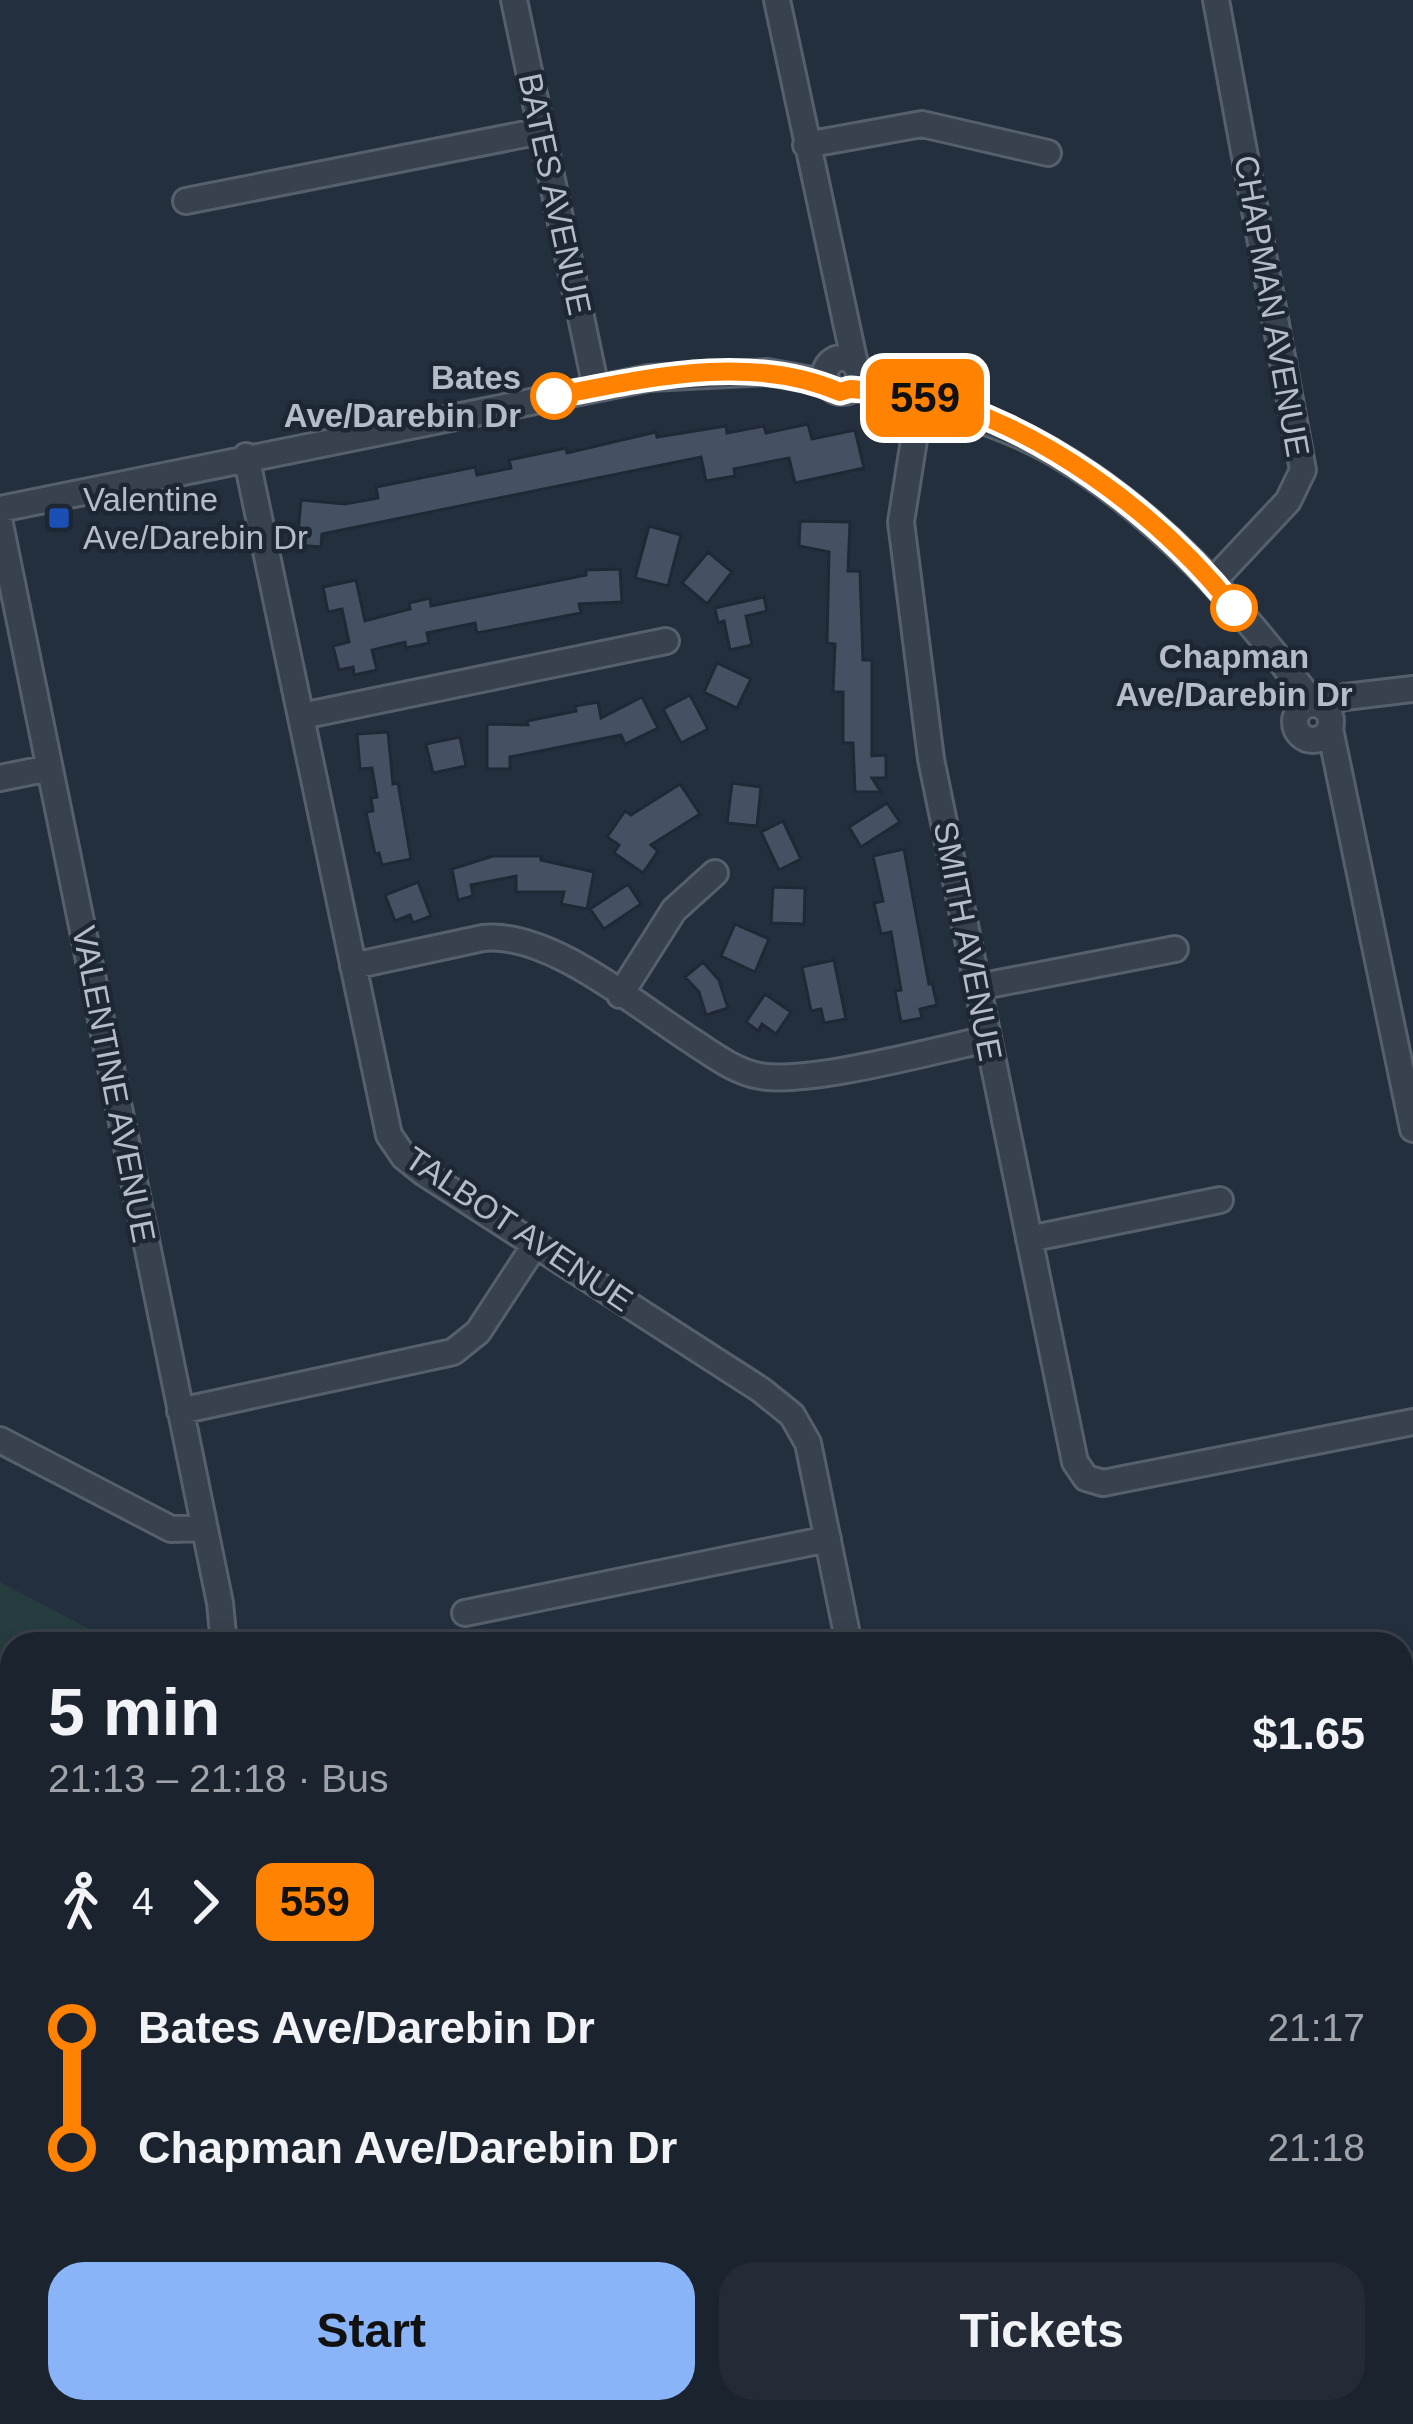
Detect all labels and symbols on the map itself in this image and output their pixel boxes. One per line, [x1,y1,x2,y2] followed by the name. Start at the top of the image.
[511,70,599,318] street label: BATES AVENUE
[1227,152,1317,460] street label: CHAPMAN AVENUE
[284,359,521,434] place label: Bates Ave/Darebin Dr
[856,359,994,437] line badge: 559
[532,374,576,418] marker: Bates Ave/Darebin Dr
[83,481,308,556] place label: Valentine Ave/Darebin Dr
[46,505,72,531] marker: Valentine Ave/Darebin Dr
[1212,586,1256,630] marker: Chapman Ave/Darebin Dr
[1115,638,1353,713] place label: Chapman Ave/Darebin Dr
[927,818,1009,1064] street label: SMITH AVENUE
[65,923,163,1245] street label: VALENTINE AVENUE
[398,1139,640,1319] street label: TALBOT AVENUE

